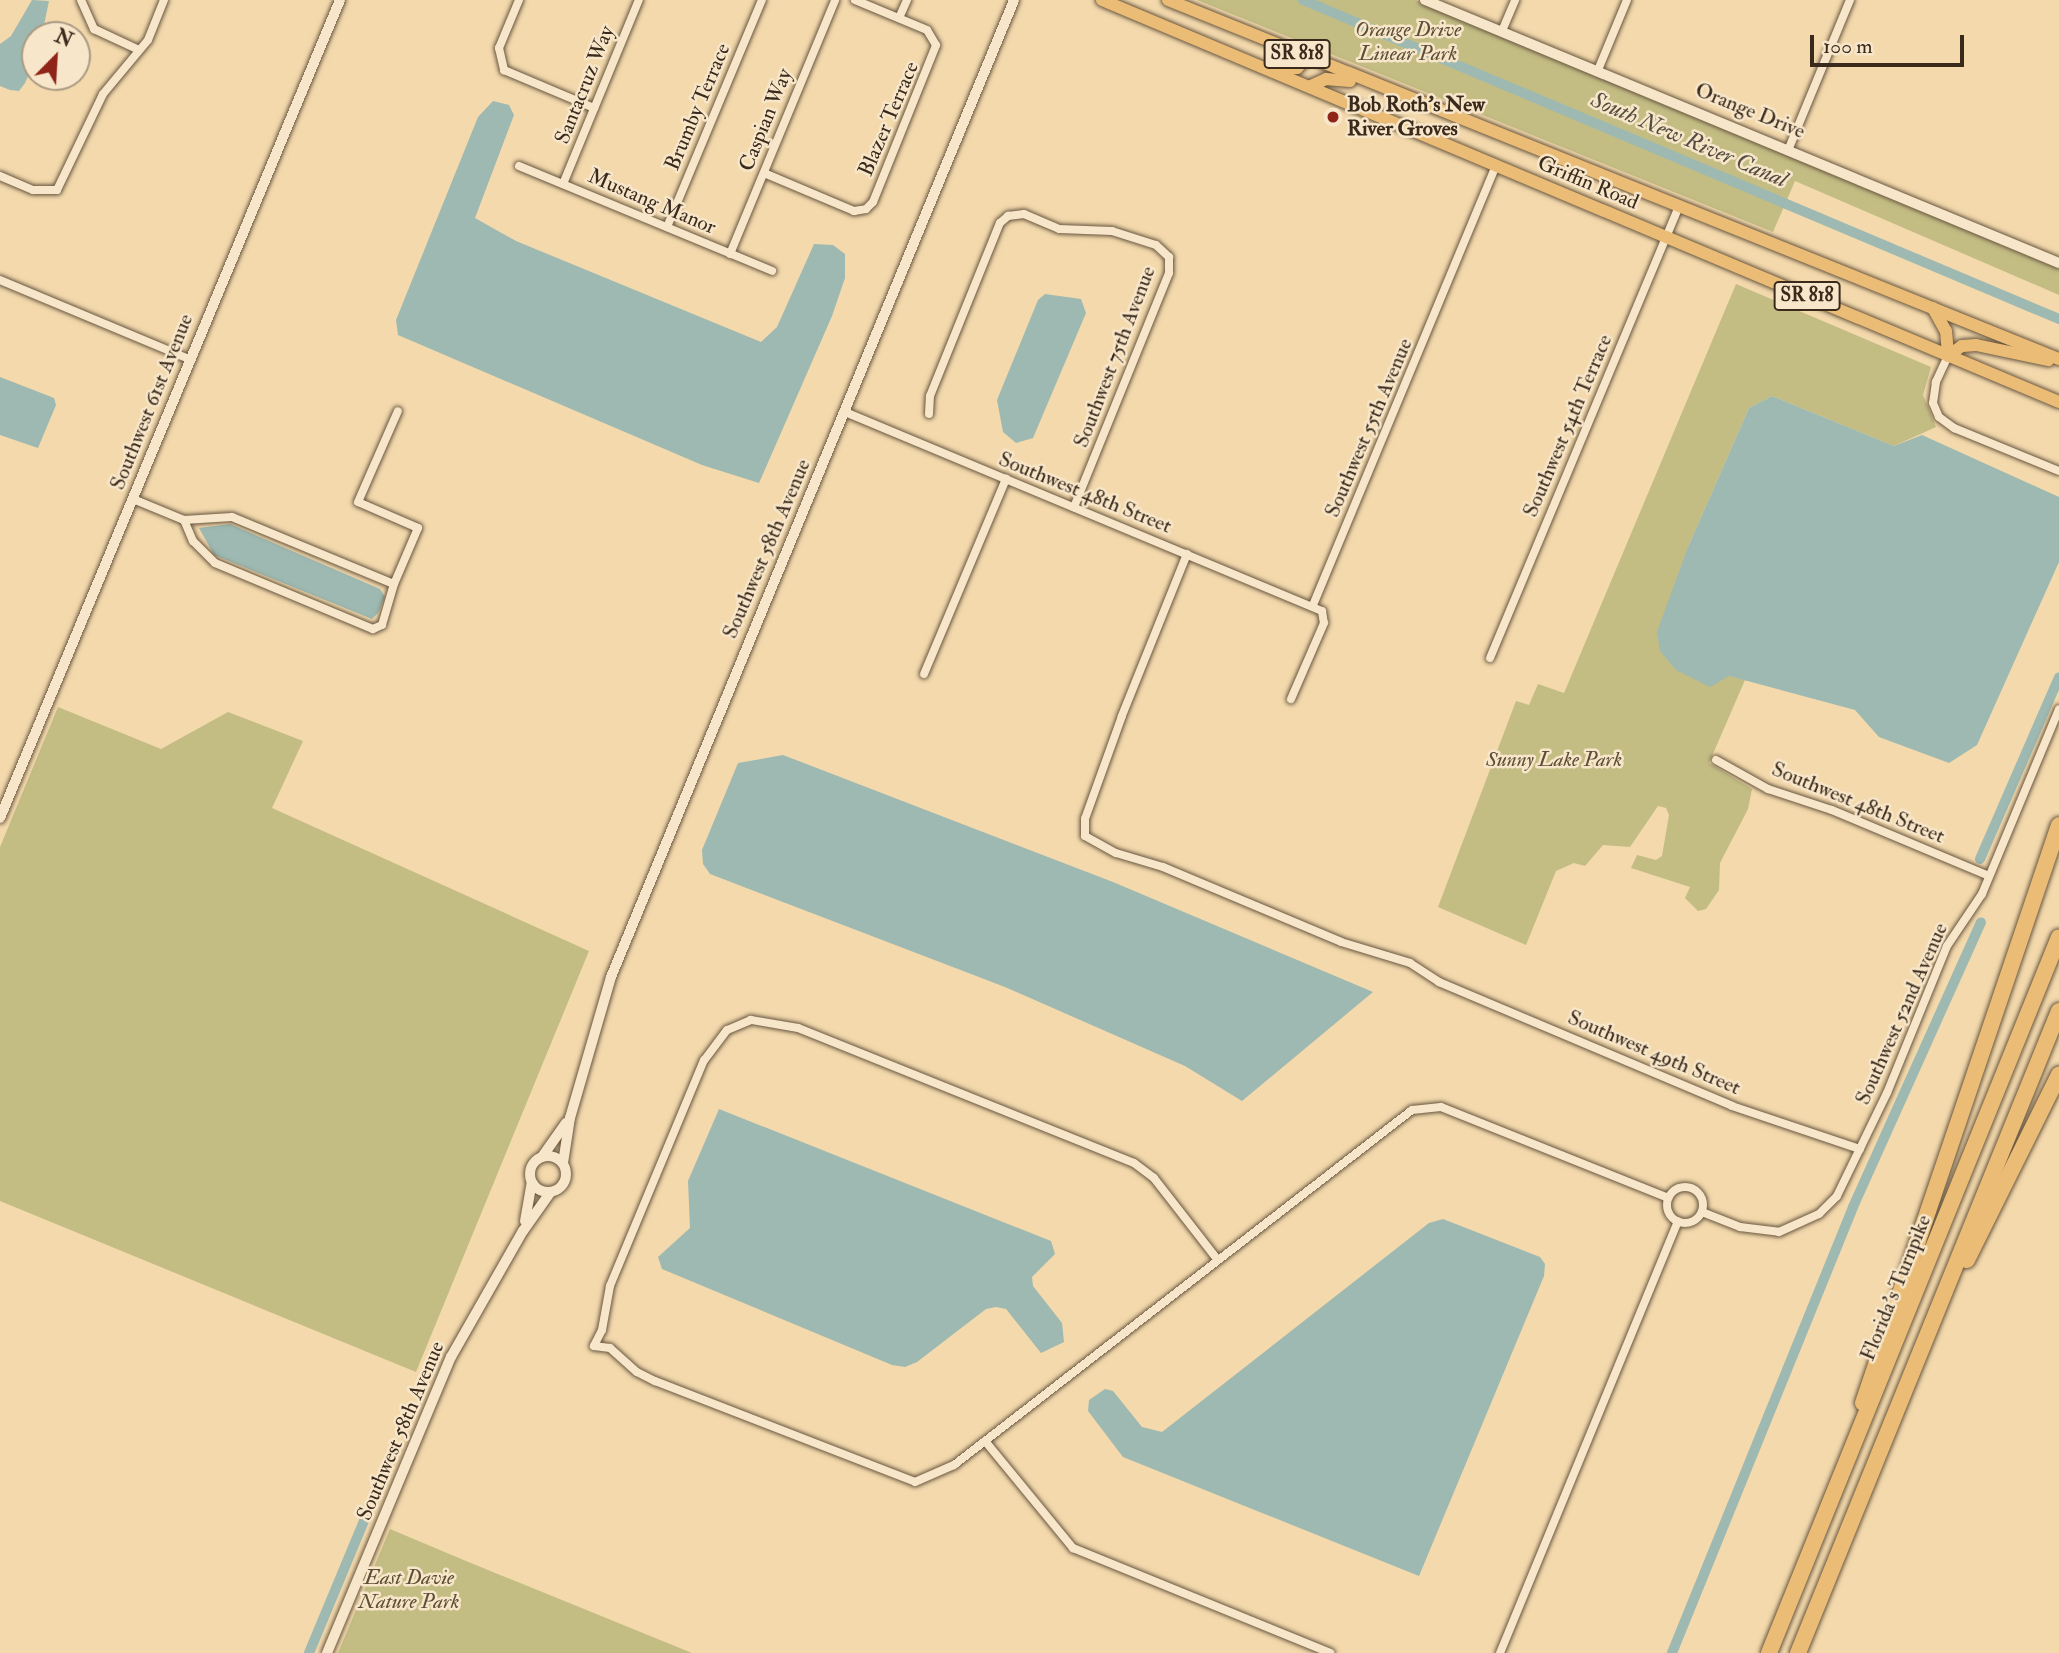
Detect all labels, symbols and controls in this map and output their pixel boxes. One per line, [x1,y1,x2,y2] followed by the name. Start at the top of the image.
[1355,17,1461,67] park label: Orange Drive Linear Park
[21,21,91,91] north arrow
[1814,21,1968,65] scale bar
[550,22,620,148] street label: Santacruz Way
[51,24,76,53] text: N
[1823,33,1873,60] text: 100 m
[1262,38,1332,70] road number: SR 818
[660,40,736,174] street label: Brumby Terrace
[854,58,924,180] street label: Blazer Terrace
[734,65,798,175] street label: Caspian Way
[1692,78,1808,144] street label: Orange Drive
[1587,86,1791,194] water label: South New River Canal
[1347,92,1485,142] place label: Bob Roth's New River Groves
[1325,109,1341,125] marker: Bob Roth's New River Groves
[1534,150,1642,216] street label: Griffin Road
[584,164,720,240] street label: Mustang Manor
[1069,263,1161,451] street label: Southwest 75th Avenue
[1772,280,1842,312] road number: SR 818
[105,310,199,494] street label: Southwest 61st Avenue
[1518,331,1618,521] street label: Southwest 54th Terrace
[1320,335,1418,521] street label: Southwest 55th Avenue
[995,447,1175,539] street label: Southwest 48th Street
[718,456,816,642] street label: Southwest 58th Avenue
[1486,747,1622,773] park label: Sunny Lake Park
[1768,757,1948,849] street label: Southwest 48th Street
[1851,919,1953,1109] street label: Southwest 52nd Avenue
[1564,1005,1744,1101] street label: Southwest 49th Street
[1855,1211,1937,1365] street label: Florida's Turnpike
[352,1338,450,1524] street label: Southwest 58th Avenue
[359,1565,459,1615] park label: East Davie Nature Park

